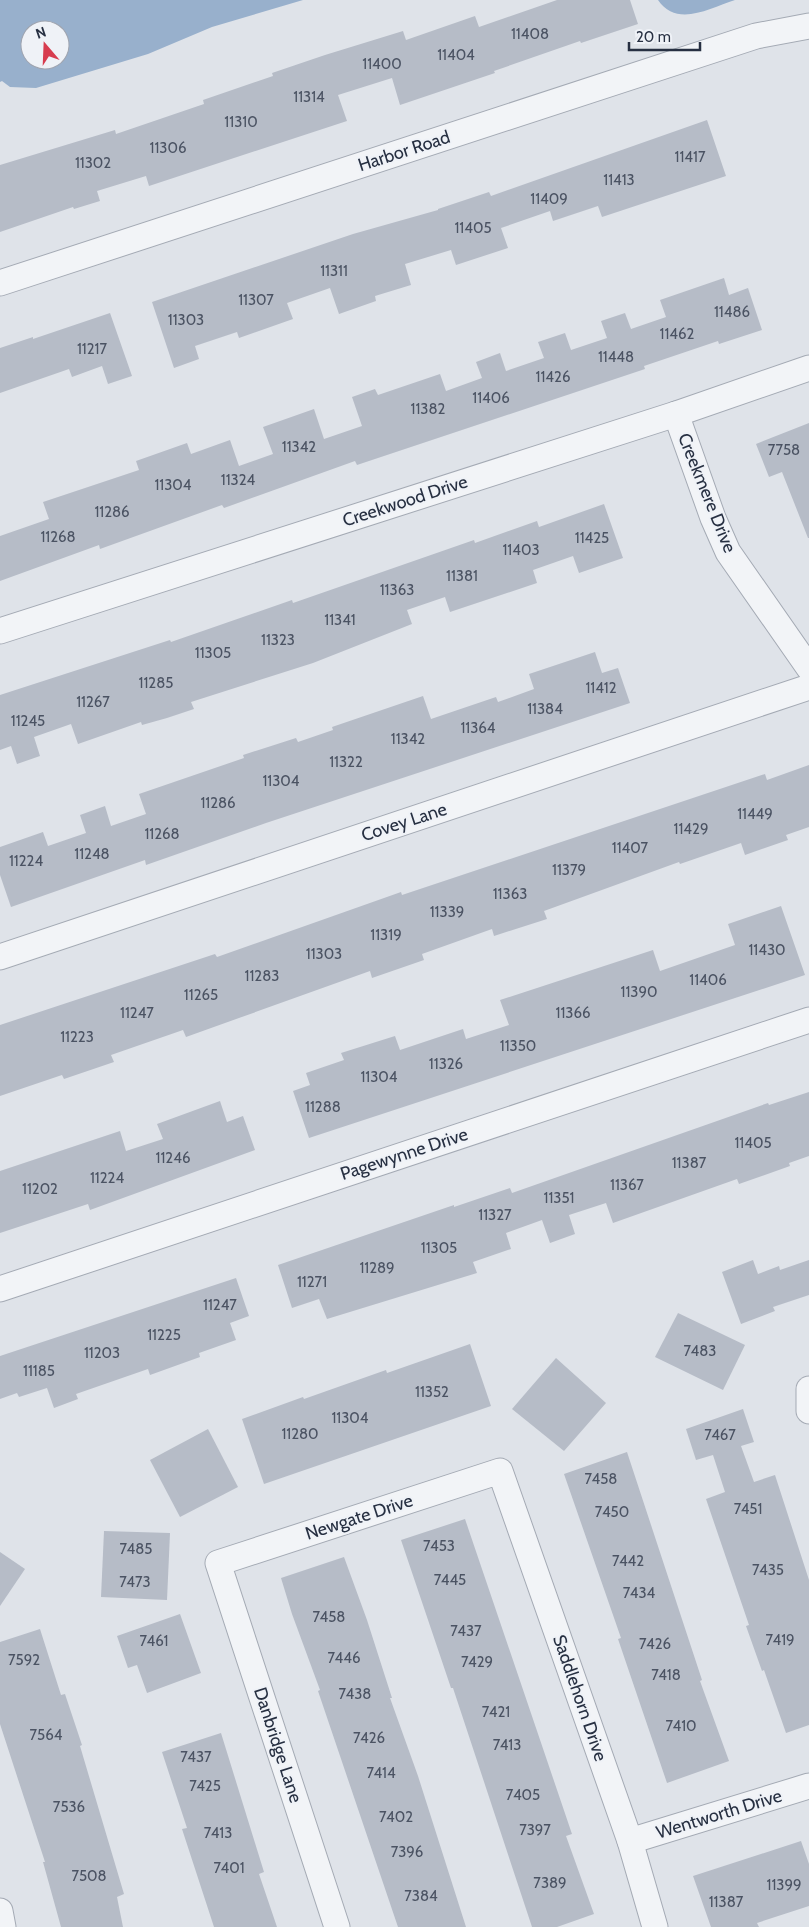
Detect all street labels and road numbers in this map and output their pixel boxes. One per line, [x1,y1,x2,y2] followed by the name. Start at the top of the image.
[355,126,453,176] street label: Harbor Road
[673,430,741,556] street label: Creekmere Drive
[340,470,470,532] street label: Creekwood Drive
[359,798,449,846] street label: Covey Lane
[337,1123,471,1185] street label: Pagewynne Drive
[302,1489,416,1545] street label: Newgate Drive
[548,1632,612,1764] street label: Saddlehorn Drive
[249,1684,307,1806] street label: Danbridge Lane
[653,1784,785,1844] street label: Wentworth Drive

